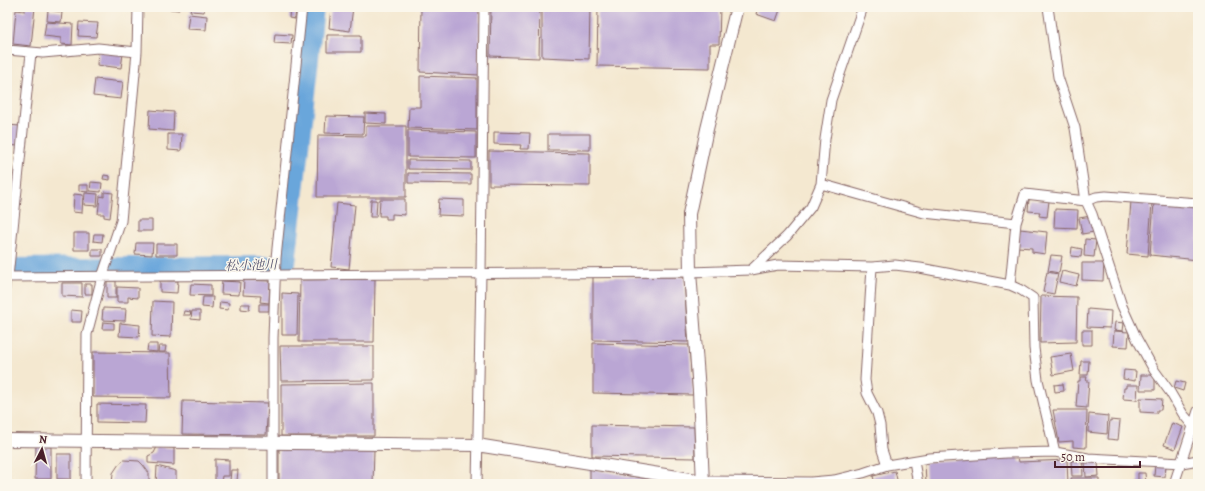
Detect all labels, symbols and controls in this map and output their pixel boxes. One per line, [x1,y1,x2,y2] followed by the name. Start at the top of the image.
[225,256,279,274] water label: 松小池川
[22,429,62,469] north arrow
[38,432,48,447] text: N
[1055,443,1140,469] scale bar
[1061,449,1085,465] text: 50 m

